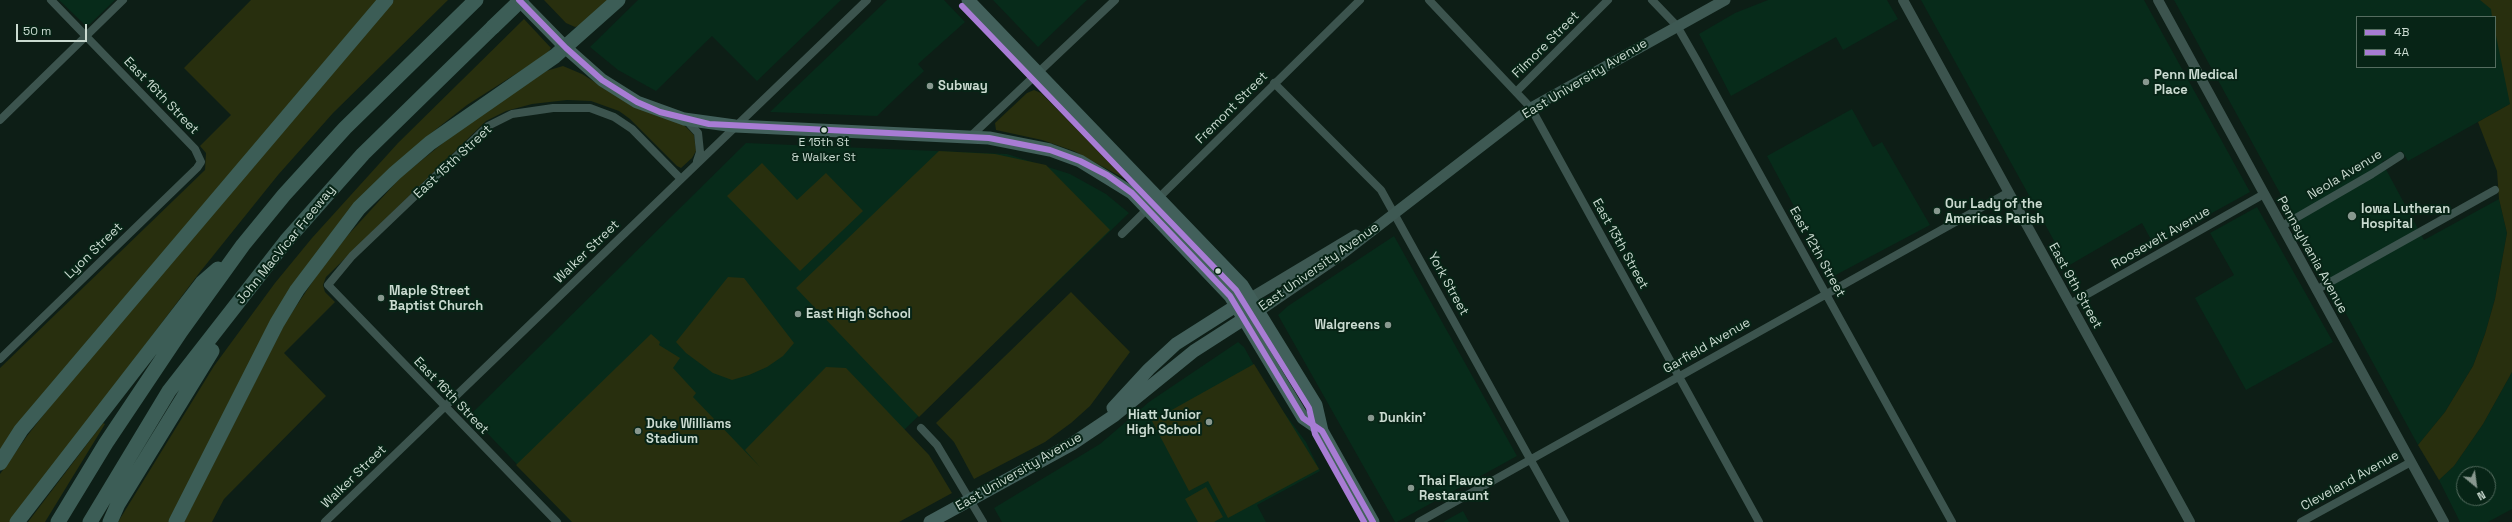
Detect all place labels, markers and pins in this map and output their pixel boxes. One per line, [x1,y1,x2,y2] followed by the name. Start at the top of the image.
[2154,67,2238,98] place label: Penn Medical Place
[2141,77,2151,87] marker: Penn Medical Place
[938,78,988,94] place label: Subway
[925,81,935,91] marker: Subway
[819,125,829,135] marker: E 15th St & Walker St
[792,136,856,164] place label: E 15th St & Walker St
[1945,196,2044,227] place label: Our Lady of the Americas Parish
[2361,201,2450,232] place label: Iowa Lutheran Hospital
[1932,206,1942,216] marker: Our Lady of the Americas Parish
[2346,210,2358,222] marker: Iowa Lutheran Hospital
[1213,266,1223,276] unlabelled marker
[389,283,483,314] place label: Maple Street Baptist Church
[376,293,386,303] marker: Maple Street Baptist Church
[806,306,911,322] place label: East High School
[793,309,803,319] marker: East High School
[1314,317,1380,333] place label: Walgreens
[1383,320,1393,330] marker: Walgreens
[1127,407,1201,438] place label: Hiatt Junior High School
[1379,410,1426,426] place label: Dunkin'
[1366,413,1376,423] marker: Dunkin'
[646,416,731,447] place label: Duke Williams Stadium
[1204,417,1214,427] marker: Hiatt Junior High School
[633,426,643,436] marker: Duke Williams Stadium
[1419,473,1493,504] place label: Thai Flavors Restaraunt
[1406,483,1416,493] marker: Thai Flavors Restaraunt

